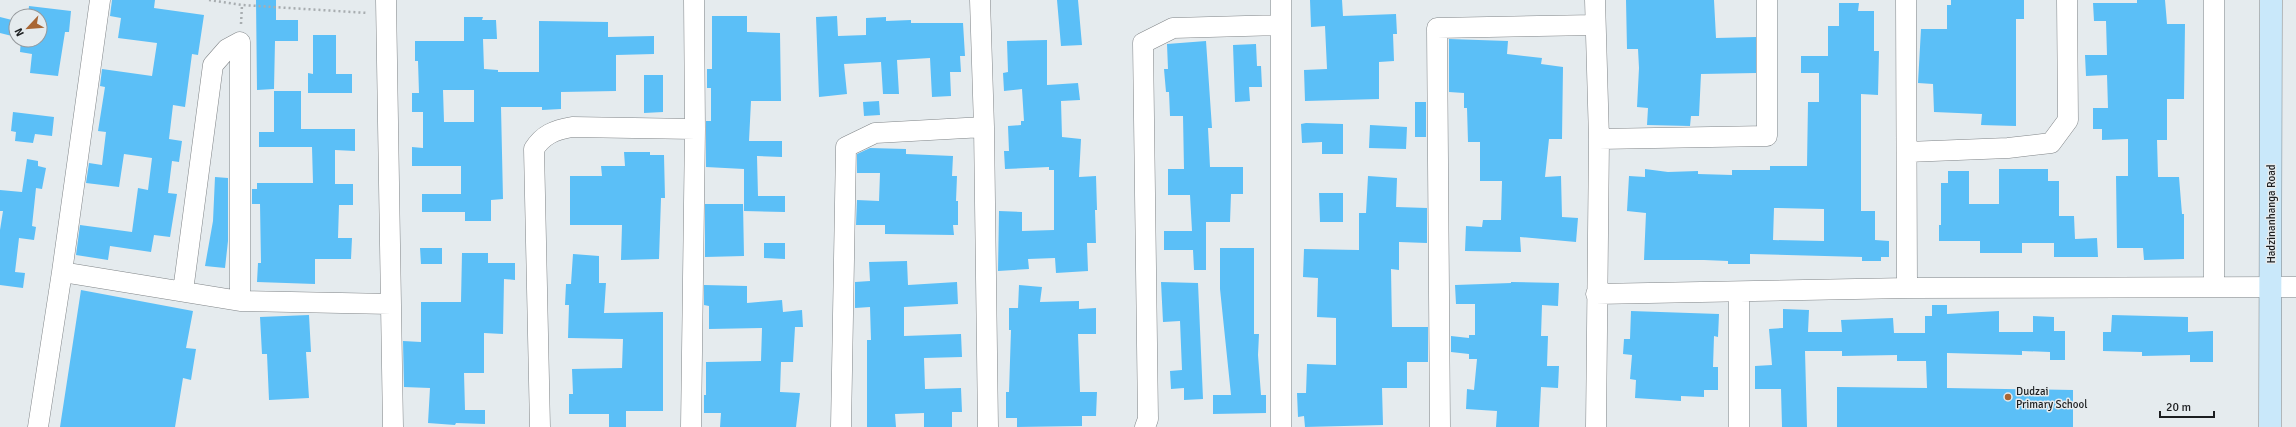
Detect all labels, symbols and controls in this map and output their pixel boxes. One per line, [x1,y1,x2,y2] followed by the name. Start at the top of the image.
[8,8,48,48] north arrow
[12,26,27,38] text: N
[2265,164,2278,264] street label: Hadzinanhanga Road
[2016,385,2087,411] place label: Dudzai Primary School
[2003,392,2013,402] marker: Dudzai Primary School
[2160,393,2214,419] scale bar
[2166,400,2191,415] text: 20 m

